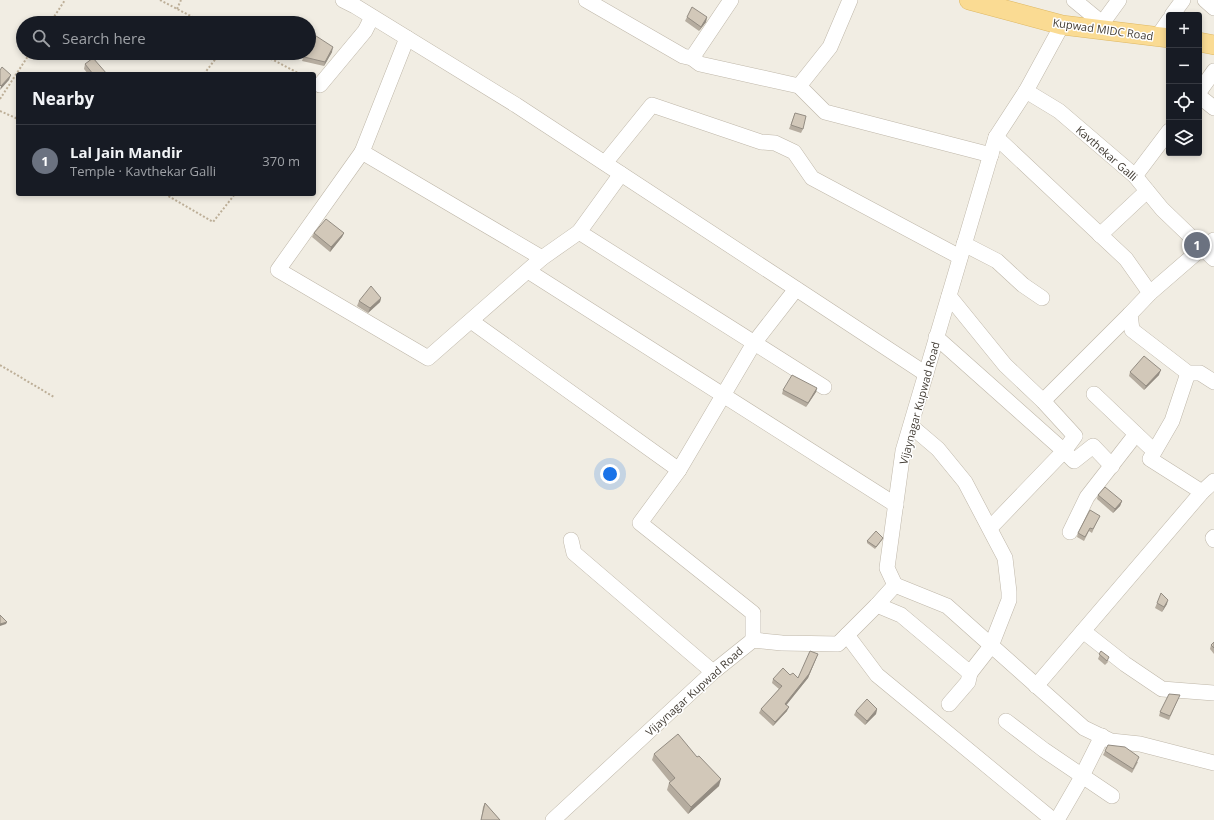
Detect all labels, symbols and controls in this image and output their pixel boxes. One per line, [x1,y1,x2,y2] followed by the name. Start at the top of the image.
[1166,12,1202,156] map controls
[1166,12,1202,48] button: +
[1052,15,1154,43] street label: Kupwad MIDC Road
[16,16,316,60] search box
[30,27,52,49] icon: search
[62,28,146,48] text: Search here
[1166,48,1202,84] button: −
[1166,84,1202,120] button: locate
[32,87,94,110] text: Nearby
[1166,120,1202,156] button: layers
[1073,122,1141,184] street label: Kavthekar Galli
[70,142,182,162] text: Lal Jain Mandir
[41,152,49,170] text: 1
[262,152,300,170] text: 370 m
[70,162,216,180] text: Temple · Kavthekar Galli
[1184,230,1210,260] pin: 1
[895,340,943,466] street label: Vijaynagar Kupwad Road
[600,464,620,484] your location
[642,643,746,739] street label: Vijaynagar Kupwad Road

